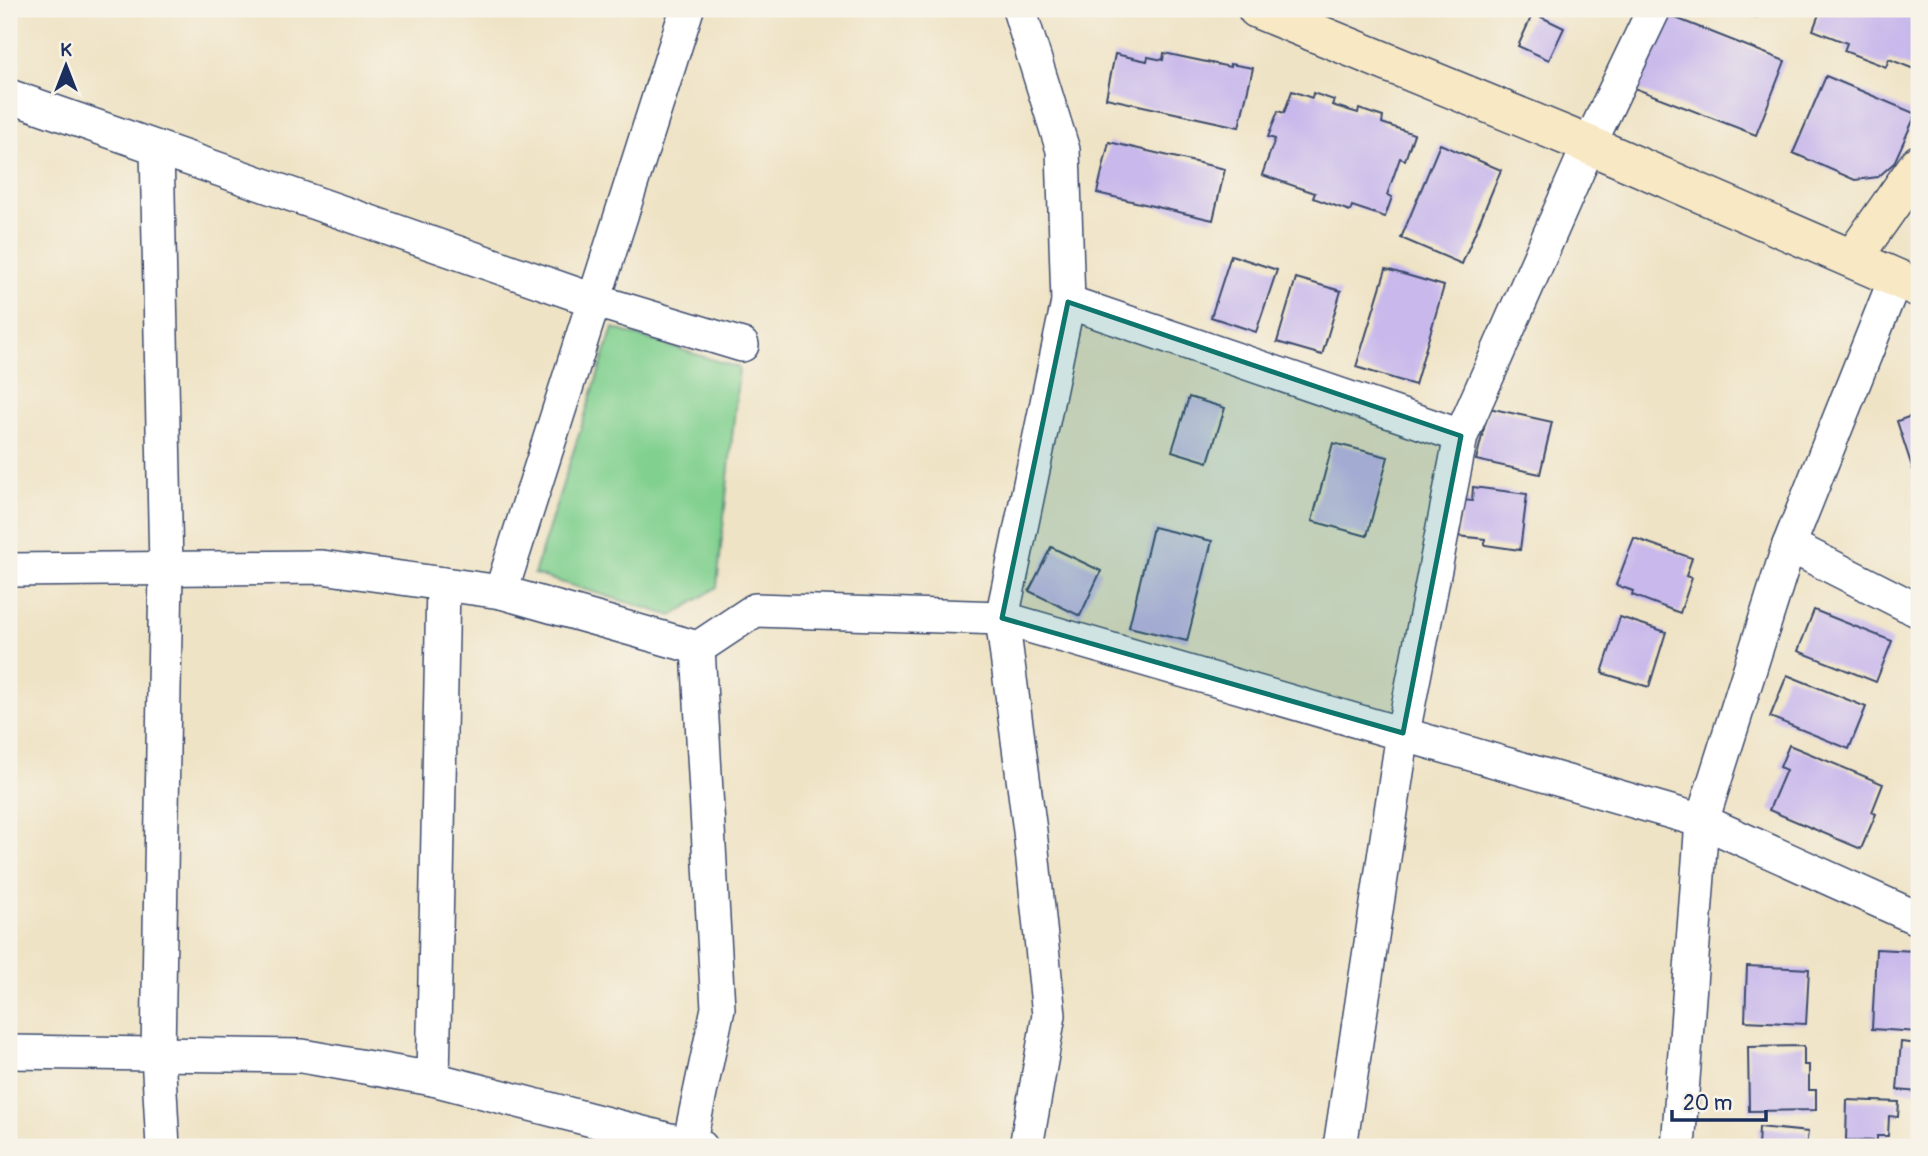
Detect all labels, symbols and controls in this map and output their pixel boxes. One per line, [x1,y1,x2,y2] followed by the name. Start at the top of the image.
[32,32,102,102] north arrow
[60,38,72,62] text: K
[1672,1079,1767,1123] scale bar
[1683,1090,1732,1117] text: 20 m

